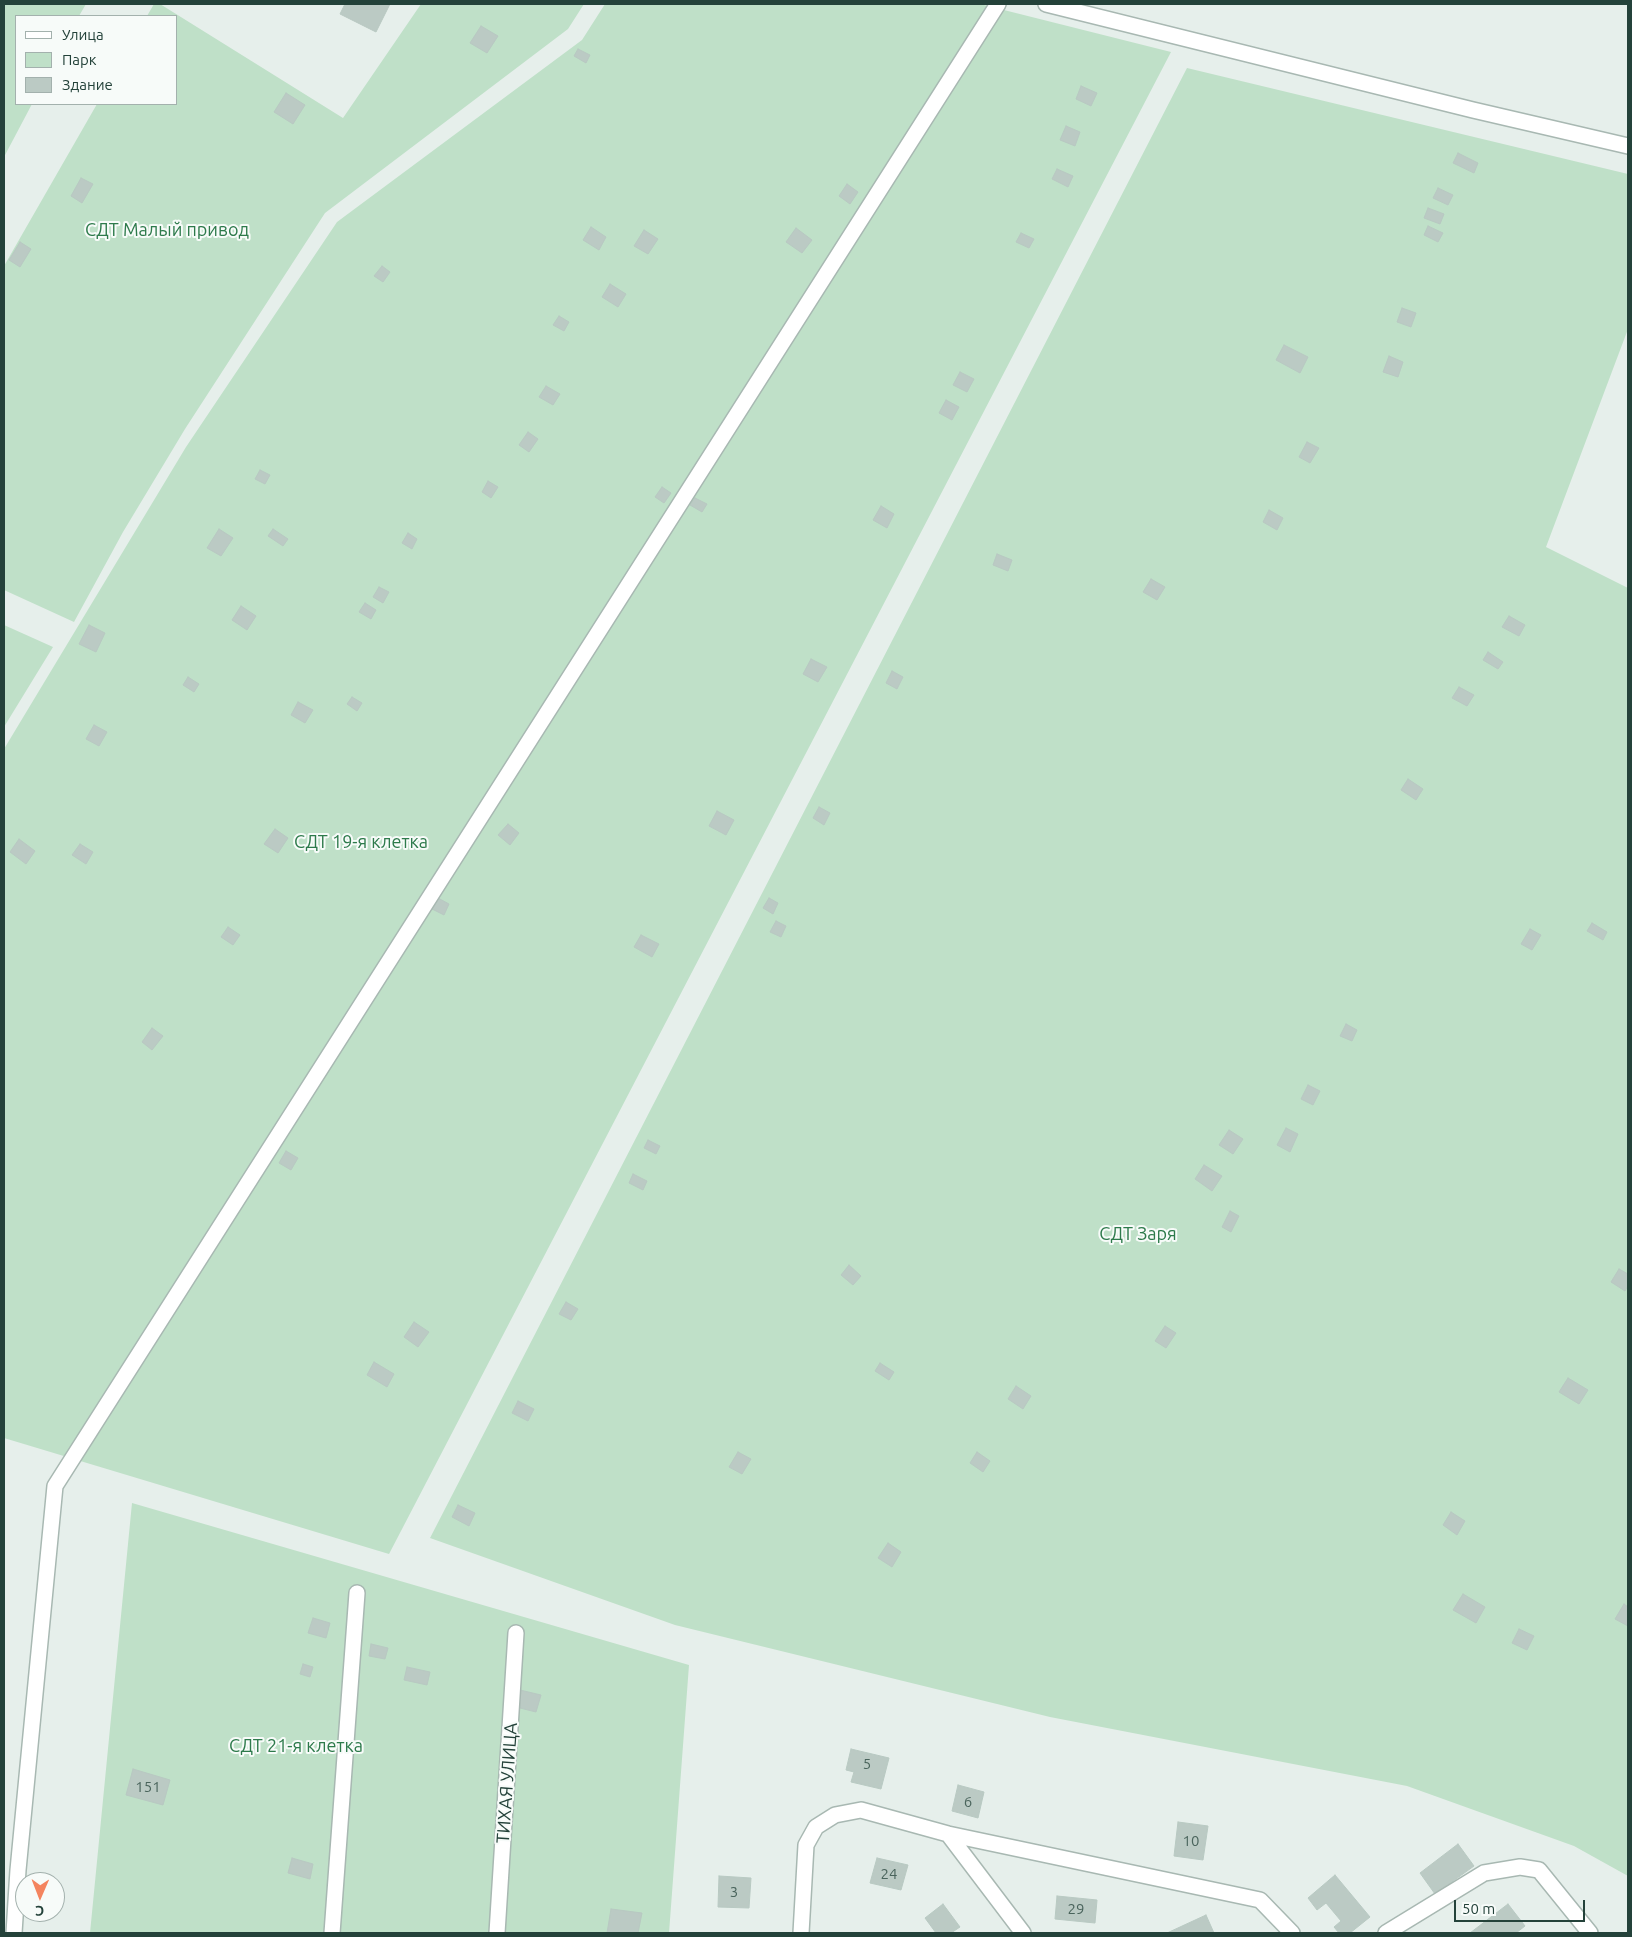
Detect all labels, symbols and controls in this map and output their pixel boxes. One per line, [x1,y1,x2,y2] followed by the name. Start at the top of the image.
[15,15,178,105] legend
[62,26,104,43] text: Улица
[62,51,97,68] text: Парк
[62,76,113,93] text: Здание
[85,219,249,241] park label: СДТ Малый привод
[294,831,428,853] park label: СДТ 19-я клетка
[1099,1223,1177,1245] park label: СДТ Заря
[492,1722,522,1844] street label: ТИХАЯ УЛИЦА
[229,1735,363,1757] park label: СДТ 21-я клетка
[863,1755,871,1773] house number: 5
[135,1778,161,1796] house number: 151
[964,1793,972,1811] house number: 6
[1183,1832,1199,1850] house number: 10
[881,1865,897,1883] house number: 24
[15,1872,65,1922] north arrow
[730,1883,738,1901] house number: 3
[1457,1890,1588,1922] scale bar
[1068,1900,1084,1918] house number: 29
[1462,1900,1495,1917] text: 50 m
[35,1903,44,1919] text: С

